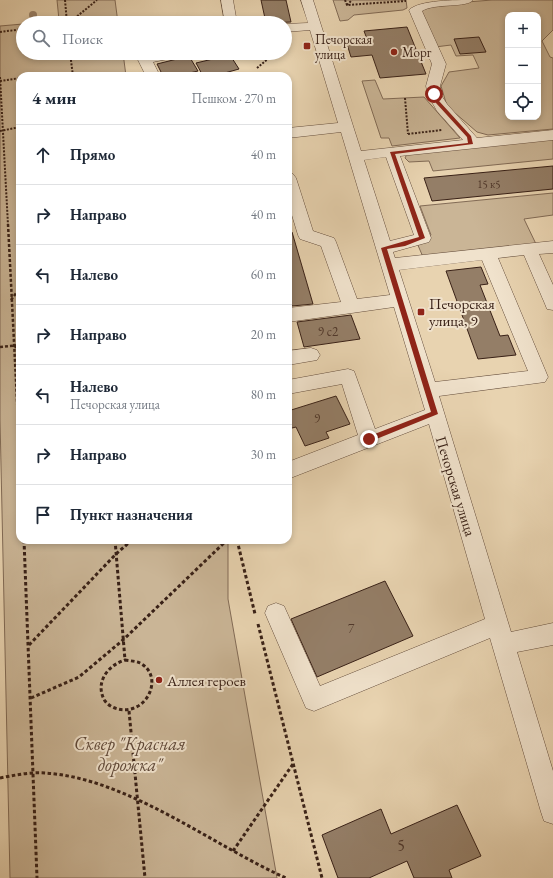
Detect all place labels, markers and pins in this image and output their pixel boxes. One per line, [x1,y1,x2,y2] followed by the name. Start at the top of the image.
[315,31,372,63] place label: Печорская улица
[302,41,312,51] marker: Печорская улица
[402,44,432,61] place label: Морг
[389,47,399,57] marker: Морг
[429,294,495,330] place label: Печорская улица, 9
[416,307,426,317] marker: Печорская улица, 9
[166,671,246,690] place label: Аллея героев
[154,675,164,685] marker: Аллея героев

